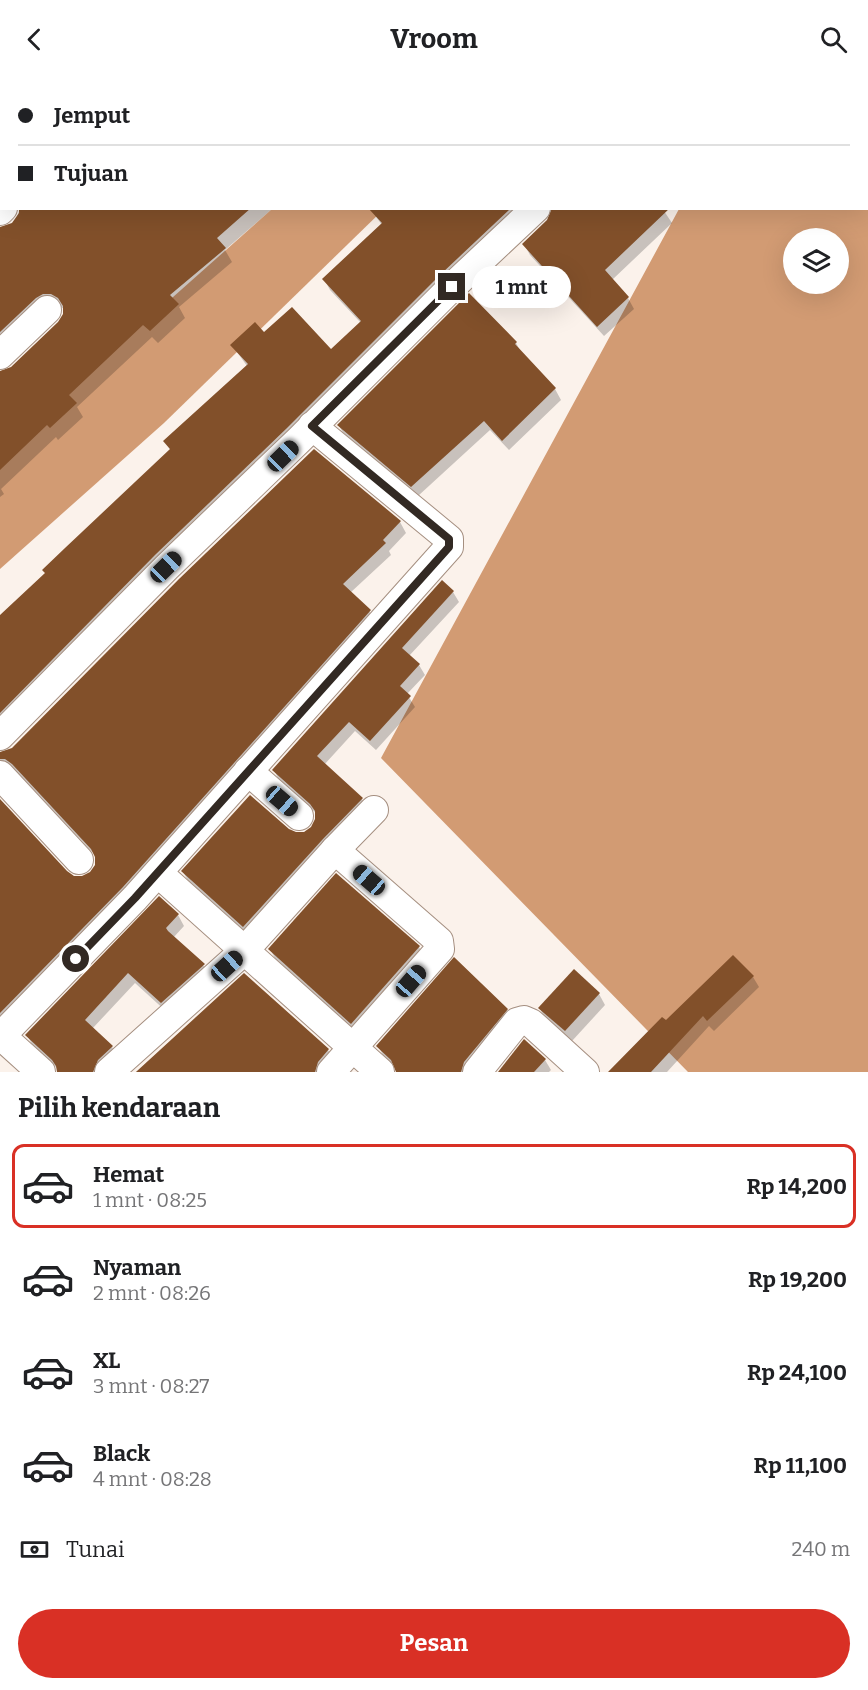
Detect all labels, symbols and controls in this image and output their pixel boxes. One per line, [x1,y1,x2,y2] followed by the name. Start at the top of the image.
[18,23,51,56] icon: back
[390,23,478,55] text: Vroom
[817,23,850,56] icon: search
[54,102,130,129] text: Jemput
[54,160,128,187] text: Tujuan
[783,228,849,294] map controls
[783,228,849,294] button: layers
[473,266,572,308] callout: 1 mnt
[438,273,465,300] route end
[495,275,548,299] text: 1 mnt
[264,437,302,475] car
[147,548,185,586] car
[263,782,301,820] car
[350,861,388,899] car
[62,945,89,972] route start
[208,947,246,985] car
[392,962,430,1000] car
[18,1092,220,1124] text: Pilih kendaraan
[21,1159,75,1213] icon: car
[93,1161,164,1188] text: Hemat
[746,1173,847,1200] text: Rp 14,200
[93,1188,207,1212] text: 1 mnt · 08:25
[21,1252,75,1306] icon: car
[93,1254,181,1281] text: Nyaman
[748,1266,847,1293] text: Rp 19,200
[93,1281,211,1305] text: 2 mnt · 08:26
[21,1345,75,1399] icon: car
[93,1347,120,1374] text: XL
[747,1359,847,1386] text: Rp 24,100
[93,1374,209,1398] text: 3 mnt · 08:27
[21,1438,75,1492] icon: car
[93,1440,150,1467] text: Black
[754,1452,847,1479] text: Rp 11,100
[93,1467,212,1491] text: 4 mnt · 08:28
[18,1533,51,1566] icon: cash
[66,1536,125,1563] text: Tunai
[792,1537,850,1561] text: 240 m
[18,1609,850,1678] button: Pesan

